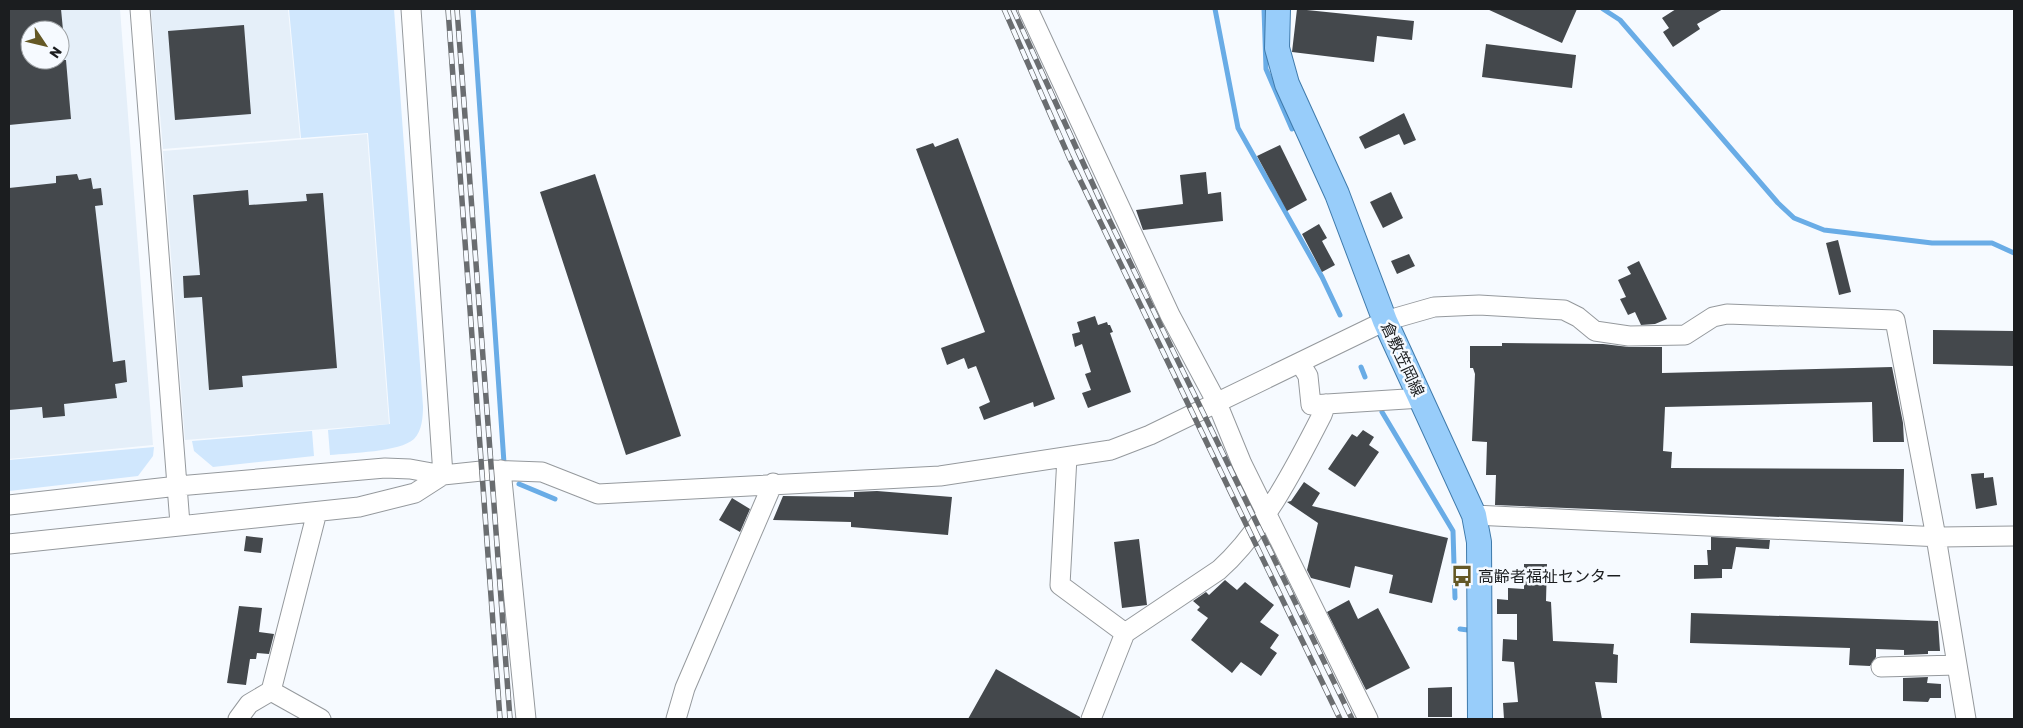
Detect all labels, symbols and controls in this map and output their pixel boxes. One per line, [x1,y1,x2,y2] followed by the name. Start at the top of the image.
[20,20,70,70] north arrow
[45,43,65,61] text: N
[1377,319,1428,399] street label: 倉敷笠岡線
[1449,563,1475,589] bus stop icon: 高齢者福祉センター
[1478,567,1622,586] place label: 高齢者福祉センター

